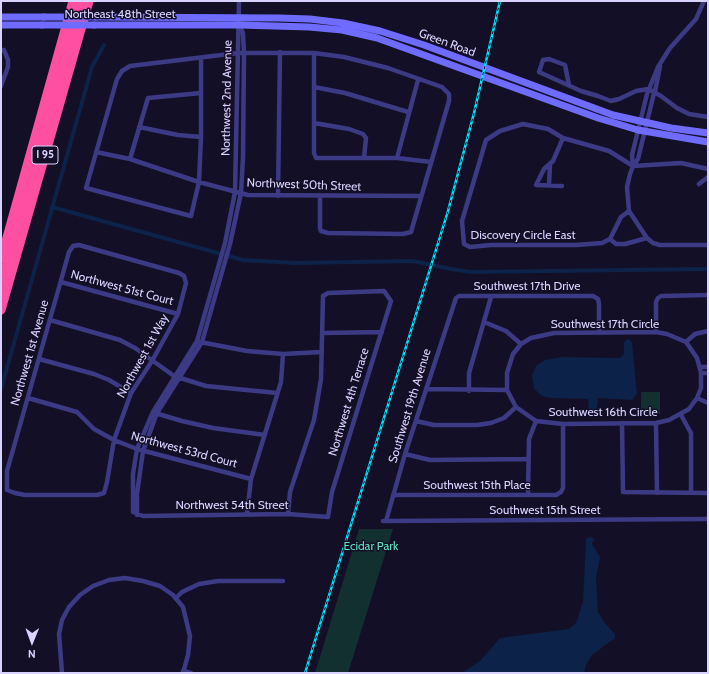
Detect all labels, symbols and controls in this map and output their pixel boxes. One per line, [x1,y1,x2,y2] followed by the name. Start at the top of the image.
[64,7,176,21] street label: Northeast 48th Street
[417,26,477,60] street label: Green Road
[219,40,235,156] street label: Northwest 2nd Avenue
[32,146,58,164] road number: I 95
[246,176,362,194] street label: Northwest 50th Street
[471,228,575,242] street label: Discovery Circle East
[69,267,175,309] street label: Northwest 51st Court
[474,279,580,293] street label: Southwest 17th Drive
[8,298,52,408] street label: Northwest 1st Avenue
[114,312,172,400] street label: Northwest 1st Way
[551,317,659,331] street label: Southwest 17th Circle
[326,346,372,458] street label: Northwest 4th Terrace
[386,347,434,465] street label: Southwest 19th Avenue
[548,405,658,419] street label: Southwest 16th Circle
[129,429,239,471] street label: Northwest 53rd Court
[423,478,531,492] street label: Southwest 15th Place
[175,498,289,512] street label: Northwest 54th Street
[489,503,601,517] street label: Southwest 15th Street
[344,539,398,553] park label: Ecidar Park
[12,622,52,662] north arrow
[28,647,36,661] text: N

